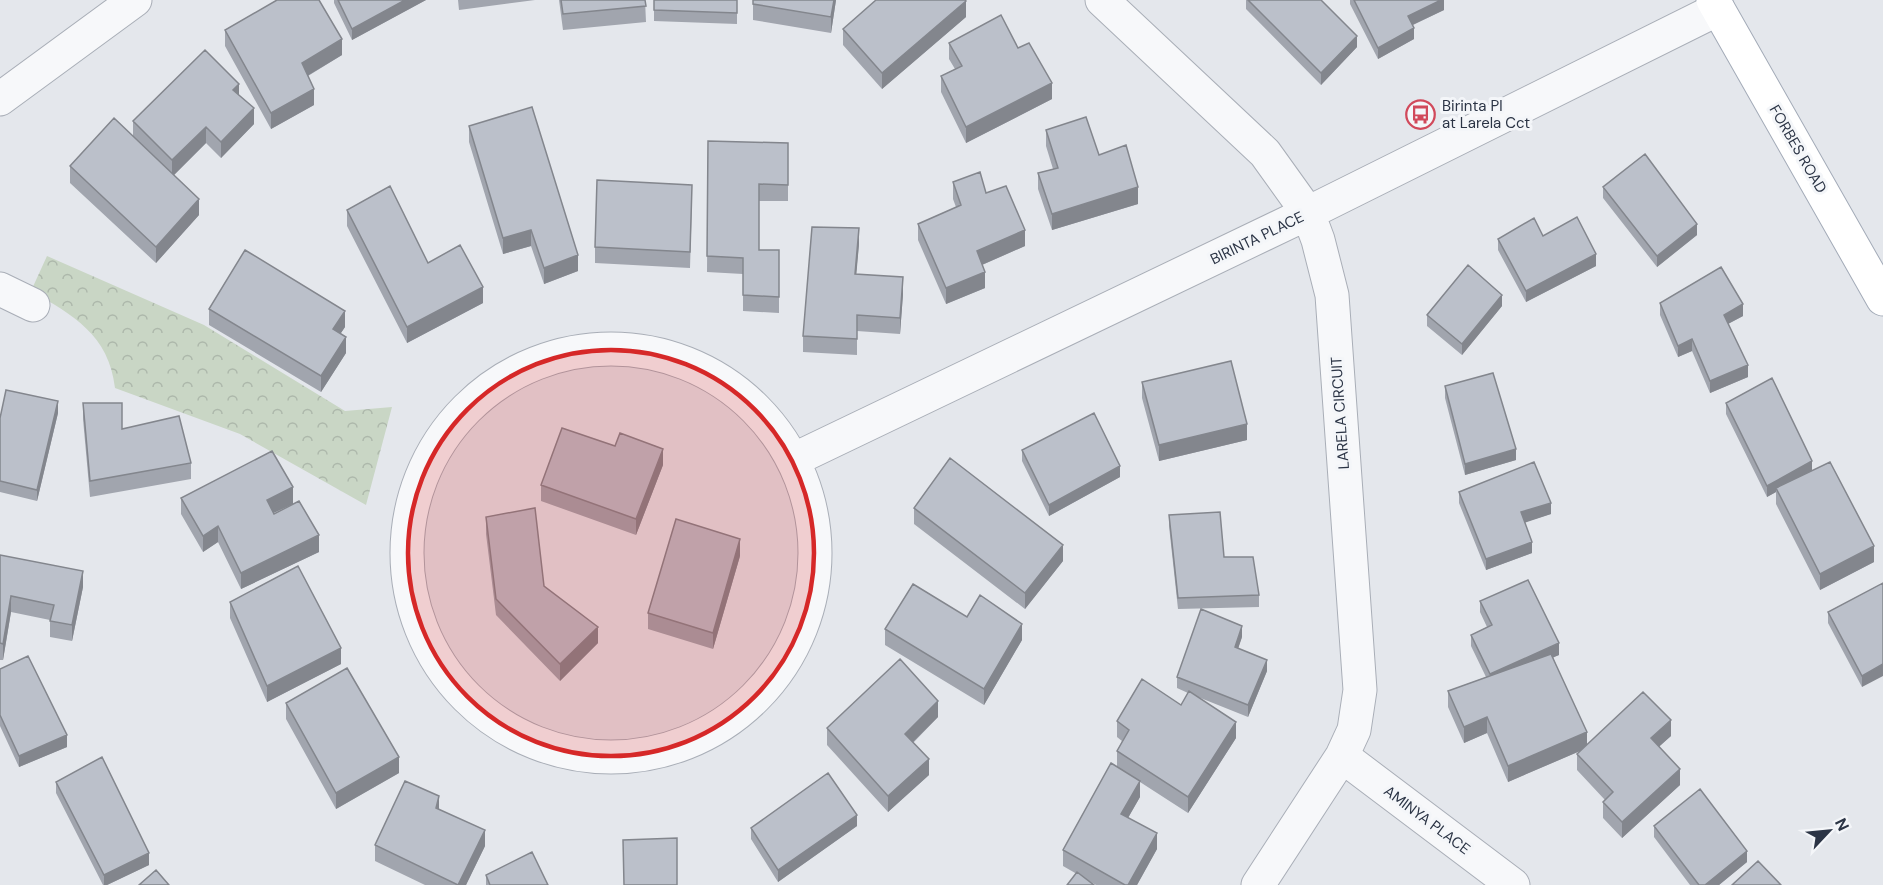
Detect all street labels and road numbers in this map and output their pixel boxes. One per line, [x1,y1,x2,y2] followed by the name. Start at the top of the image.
[1765,101,1831,197] street label: FORBES ROAD
[1207,207,1307,269] street label: BIRINTA PLACE
[1326,356,1354,470] street label: LARELA CIRCUIT
[1380,781,1474,859] street label: AMINYA PLACE

